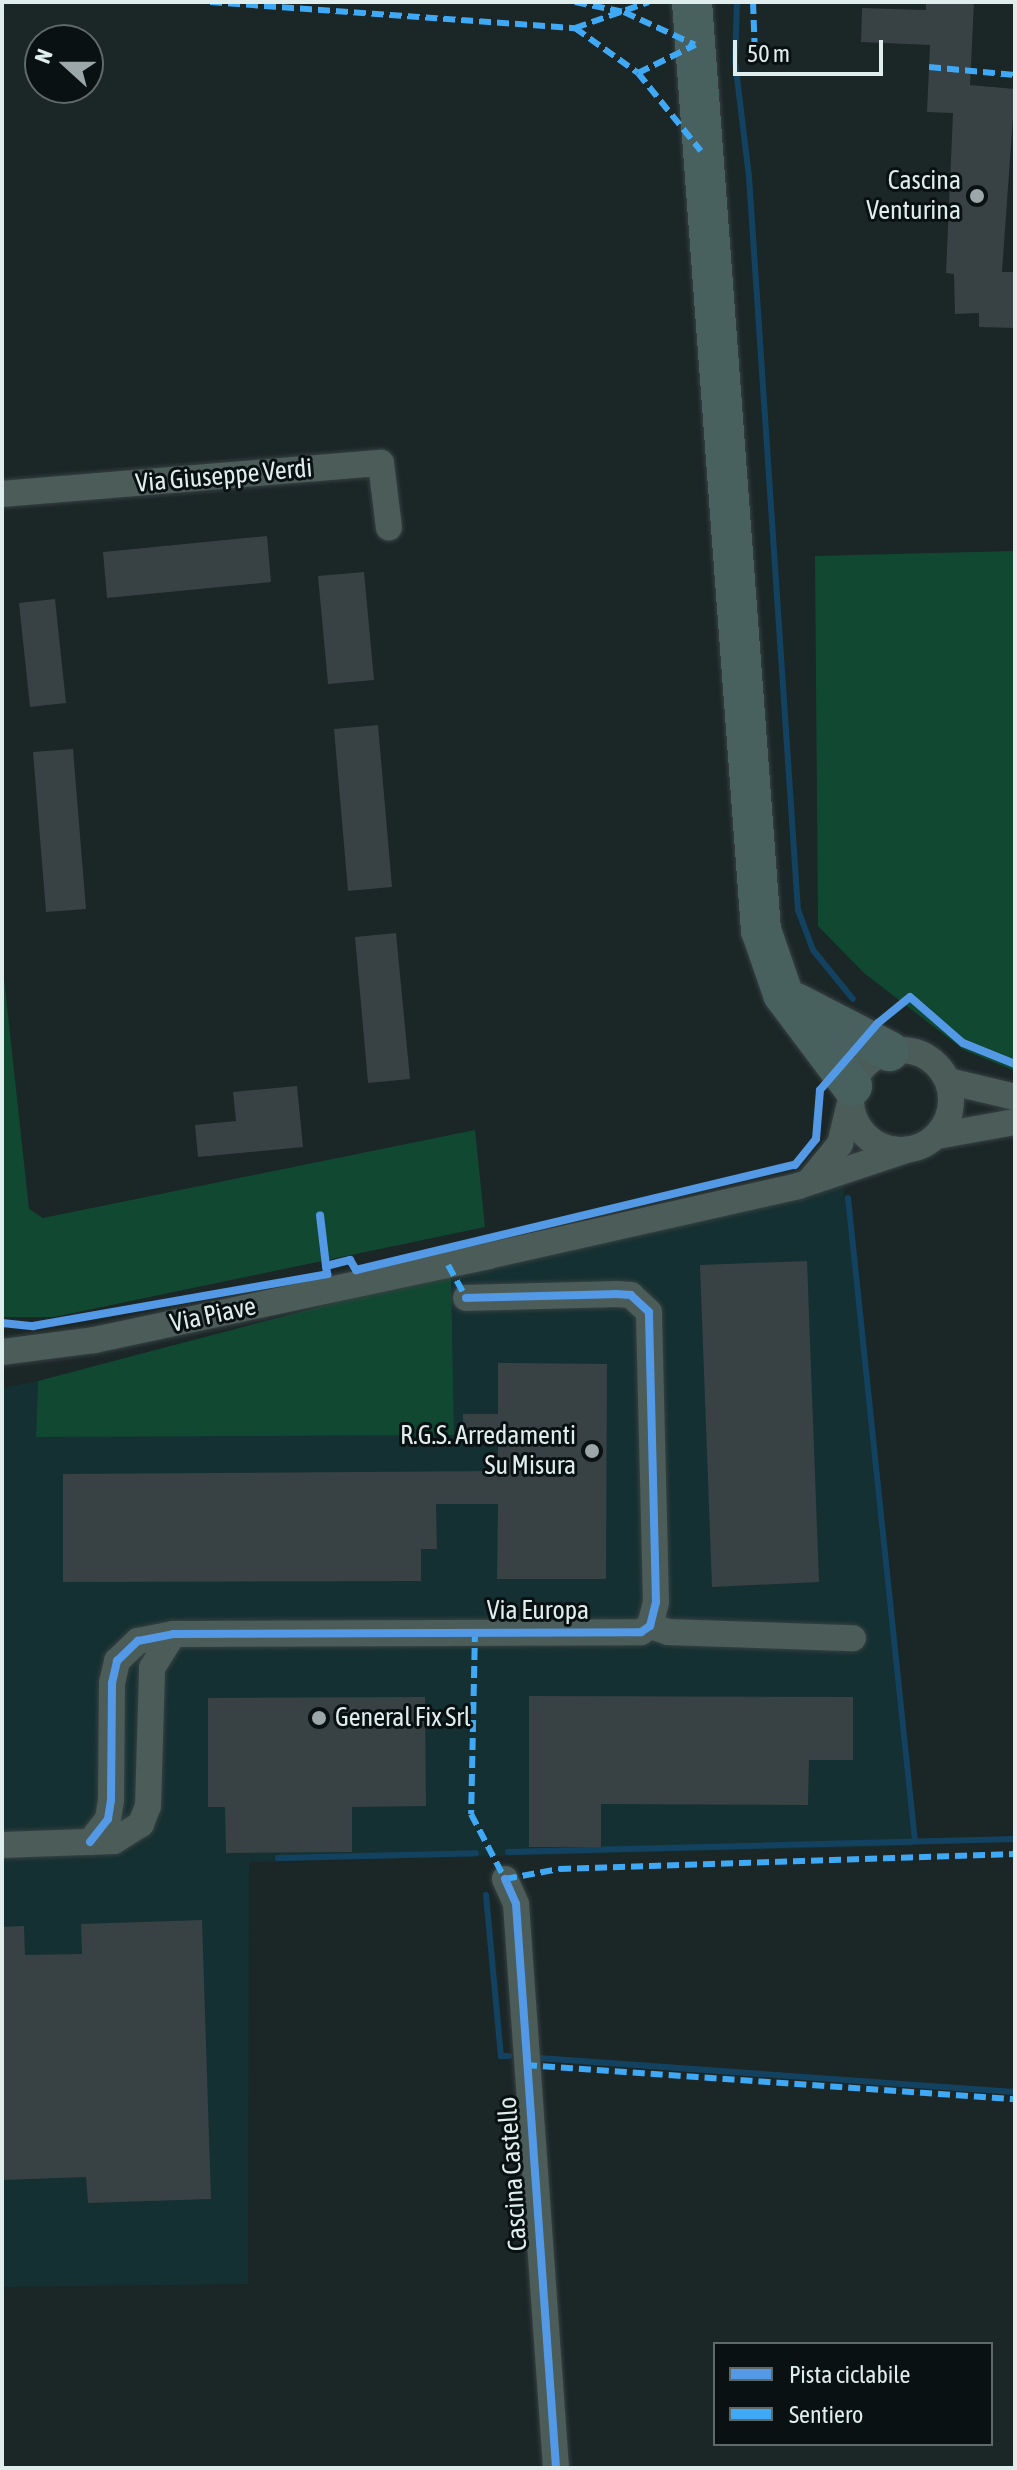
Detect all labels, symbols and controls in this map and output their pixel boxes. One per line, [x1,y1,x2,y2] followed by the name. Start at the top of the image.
[24,24,104,104] north arrow
[737,24,887,74] scale bar
[747,40,790,67] text: 50 m
[29,45,58,67] text: N
[866,165,961,226] place label: Cascina Venturina
[968,187,986,205] marker: Cascina Venturina
[134,453,314,499] street label: Via Giuseppe Verdi
[167,1291,259,1339] street label: Via Piave
[400,1420,576,1482] place label: R.G.S. Arredamenti Su Misura
[583,1442,601,1460] marker: R.G.S. Arredamenti Su Misura
[487,1595,589,1627] street label: Via Europa
[335,1702,471,1734] place label: General Fix Srl
[310,1709,328,1727] marker: General Fix Srl
[492,2096,534,2252] street label: Cascina Castello
[713,2342,993,2446] legend
[789,2361,910,2388] text: Pista ciclabile
[789,2401,863,2428] text: Sentiero

